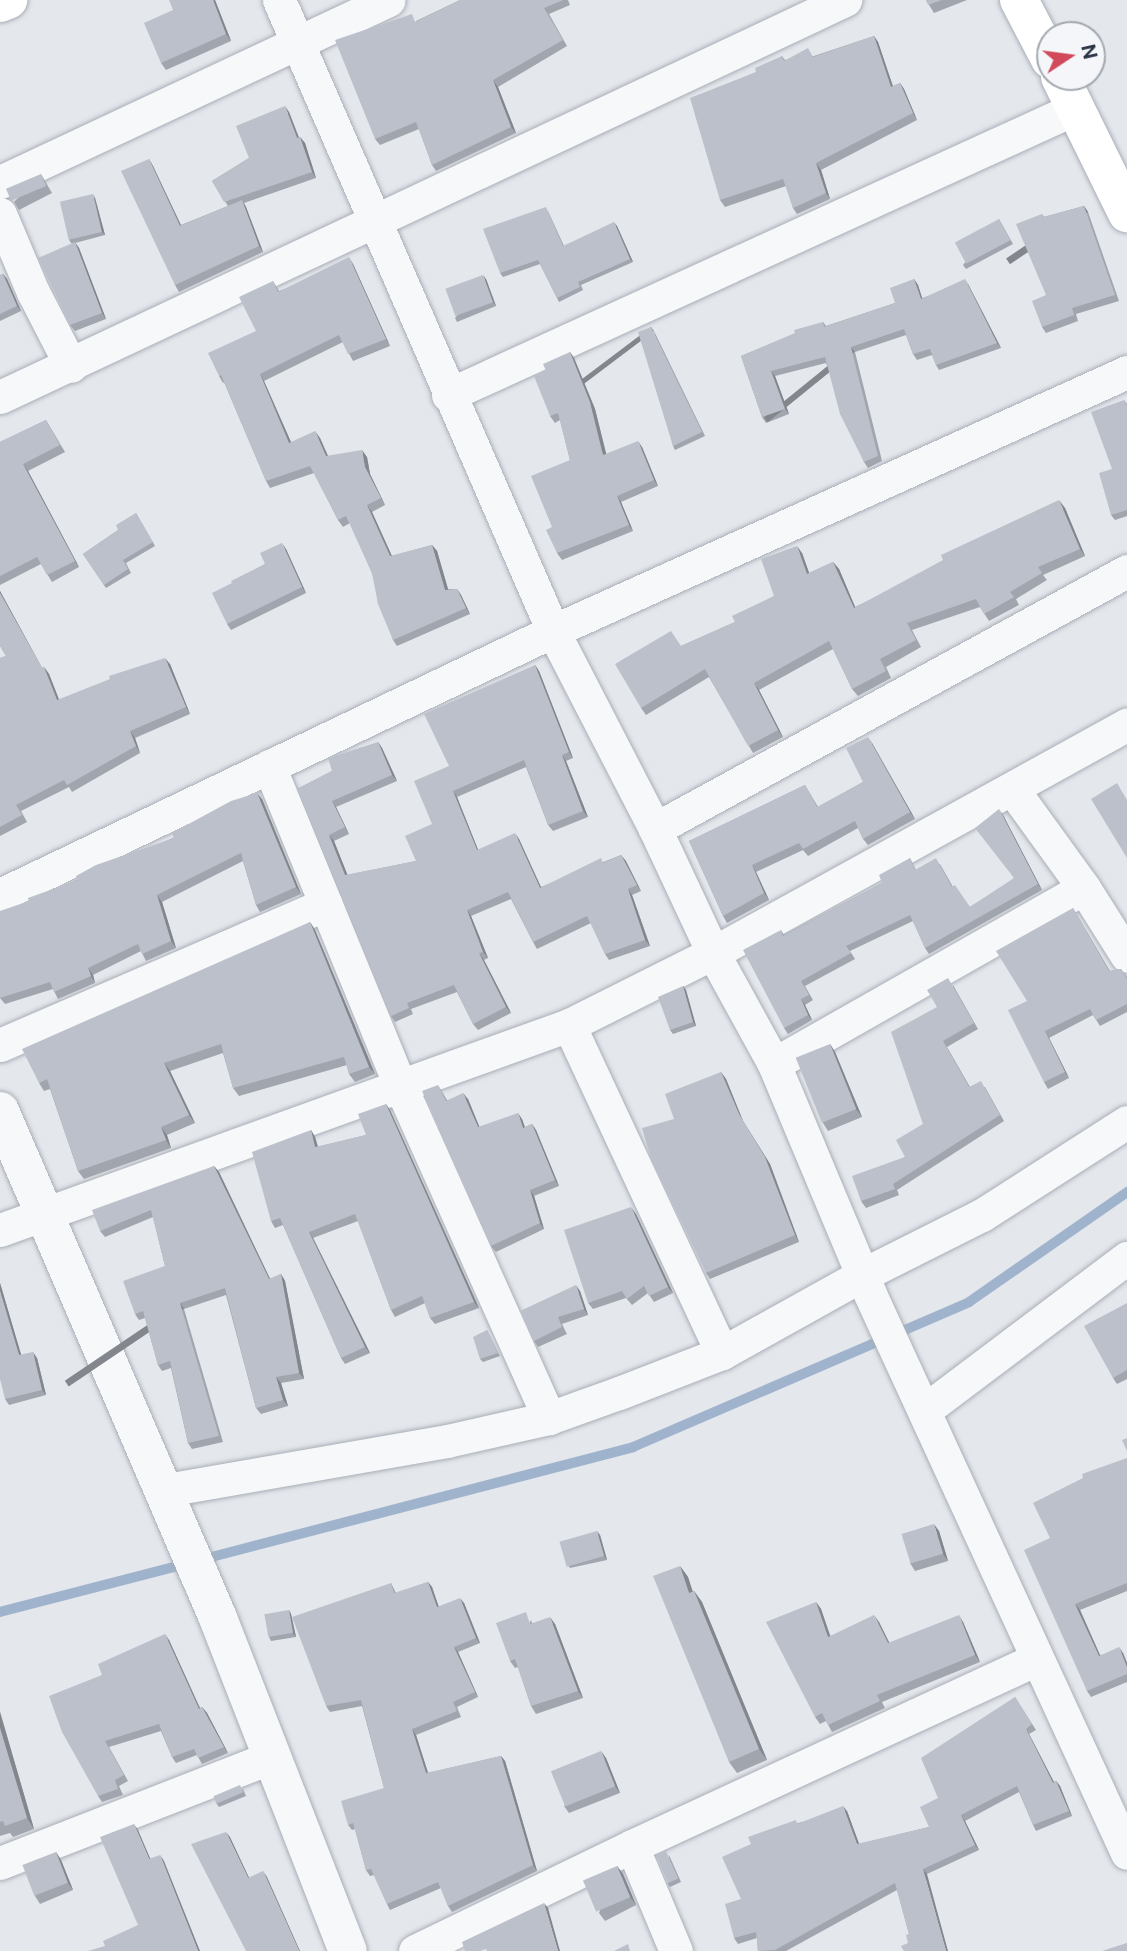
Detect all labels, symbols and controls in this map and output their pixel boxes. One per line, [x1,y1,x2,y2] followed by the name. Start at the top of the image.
[1036,21,1106,91] north arrow
[1077,42,1102,61] text: N

